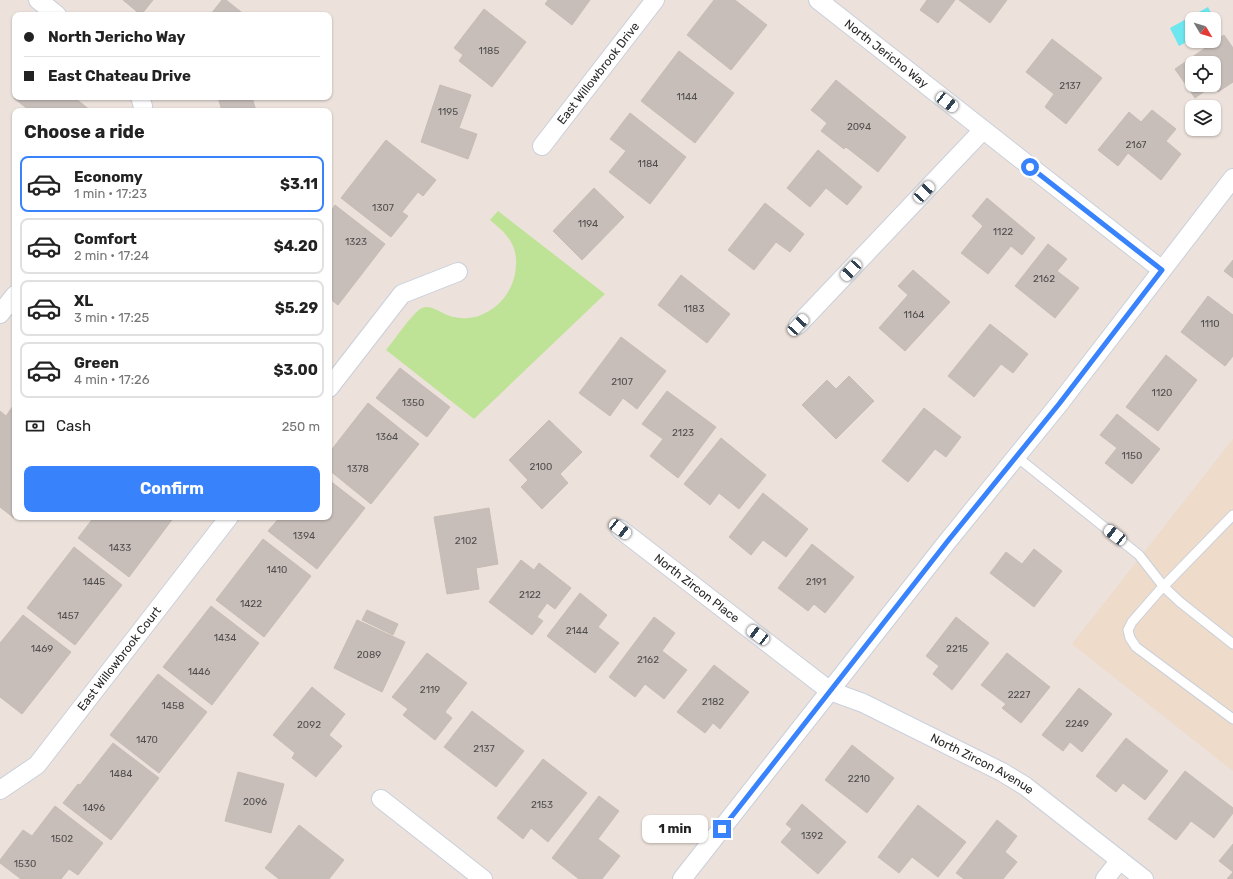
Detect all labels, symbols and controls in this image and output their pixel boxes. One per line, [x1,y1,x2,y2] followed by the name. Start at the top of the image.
[1185,12,1221,48] north arrow
[1185,12,1221,136] map controls
[842,17,931,91] street label: North Jericho Way
[554,19,642,127] street label: East Willowbrook Drive
[48,28,185,46] text: North Jericho Way
[479,45,499,57] house number: 1185
[1185,56,1221,92] button: locate
[48,67,191,85] text: East Chateau Drive
[1059,80,1081,92] house number: 2137
[934,90,960,114] car
[677,91,697,103] house number: 1144
[1185,100,1221,136] button: layers
[438,106,458,118] house number: 1195
[24,121,145,143] text: Choose a ride
[847,121,871,133] house number: 2094
[1126,139,1147,151] house number: 2167
[637,158,659,170] house number: 1184
[1021,158,1039,176] route start
[26,166,62,202] icon: car
[74,168,143,186] text: Economy
[280,175,318,193] text: $3.11
[911,179,937,205] car
[74,186,147,201] text: 1 min · 17:23
[372,202,394,214] house number: 1307
[578,218,598,230] house number: 1194
[993,226,1013,238] house number: 1122
[26,228,62,264] icon: car
[74,230,137,248] text: Comfort
[345,236,367,248] house number: 1323
[274,237,318,255] text: $4.20
[74,248,149,263] text: 2 min · 17:24
[838,257,864,283] car
[1033,273,1055,285] house number: 2162
[26,290,62,326] icon: car
[74,292,93,310] text: XL
[275,299,318,317] text: $5.29
[684,303,704,315] house number: 1183
[904,309,924,321] house number: 1164
[74,310,149,325] text: 3 min · 17:25
[785,312,811,338] car
[1200,318,1220,330] house number: 1110
[26,352,62,388] icon: car
[74,354,119,372] text: Green
[274,361,318,379] text: $3.00
[74,372,150,387] text: 4 min · 17:26
[611,376,633,388] house number: 2107
[1152,387,1172,399] house number: 1120
[402,397,424,409] house number: 1350
[24,415,46,437] icon: cash
[56,417,91,435] text: Cash
[282,419,320,434] text: 250 m
[672,427,694,439] house number: 2123
[376,431,398,443] house number: 1364
[1122,450,1142,462] house number: 1150
[530,461,552,473] house number: 2100
[347,463,369,475] house number: 1378
[24,466,320,512] button: Confirm
[607,517,633,541] car
[1102,523,1128,547] car
[293,530,315,542] house number: 1394
[455,535,477,547] house number: 2102
[109,542,131,554] house number: 1433
[651,551,742,626] street label: North Zircon Place
[267,564,287,576] house number: 1410
[83,576,105,588] house number: 1445
[806,576,826,588] house number: 2191
[519,589,541,601] house number: 2122
[240,598,262,610] house number: 1422
[75,604,164,714] street label: East Willowbrook Court
[57,610,79,622] house number: 1457
[745,623,771,647] car
[566,625,588,637] house number: 2144
[214,632,236,644] house number: 1434
[31,643,53,655] house number: 1469
[946,643,968,655] house number: 2215
[357,649,381,661] house number: 2089
[637,654,659,666] house number: 2162
[188,666,210,678] house number: 1446
[420,684,440,696] house number: 2119
[1008,689,1030,701] house number: 2227
[702,696,724,708] house number: 2182
[162,700,184,712] house number: 1458
[1065,718,1089,730] house number: 2249
[297,719,321,731] house number: 2092
[928,731,1037,797] street label: North Zircon Avenue
[136,734,158,746] house number: 1470
[473,743,495,755] house number: 2137
[109,768,133,780] house number: 1484
[848,773,870,785] house number: 2210
[243,796,267,808] house number: 2096
[531,799,553,811] house number: 2153
[83,802,105,814] house number: 1496
[642,815,708,843] callout: 1 min
[713,820,731,838] route end
[658,821,692,836] text: 1 min
[801,830,823,842] house number: 1392
[51,833,73,845] house number: 1502
[14,858,36,870] house number: 1530

